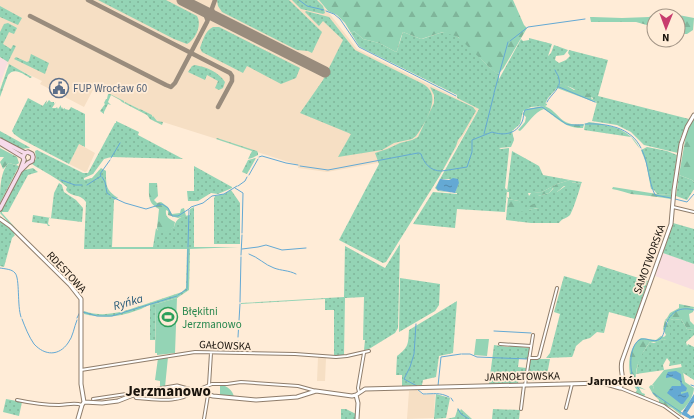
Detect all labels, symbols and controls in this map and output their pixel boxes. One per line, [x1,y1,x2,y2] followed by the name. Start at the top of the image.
[646,8,686,48] north arrow
[662,30,670,45] text: N
[48,77,70,99] public building icon: FUP Wrocław 60
[73,81,147,96] place label: FUP Wrocław 60
[630,222,669,296] street label: SAMOTWORSKA
[43,248,90,296] street label: RDESTOWA
[111,290,146,315] water label: Ryńka
[182,304,242,332] place label: Błękitni Jerzmanowo
[157,306,179,328] sports icon: Błękitni Jerzmanowo
[199,337,251,354] street label: GAŁOWSKA
[484,368,560,385] street label: JARNOŁTOWSKA
[587,373,643,390] district label: Jarnołtów
[125,381,211,402] district label: Jerzmanowo

